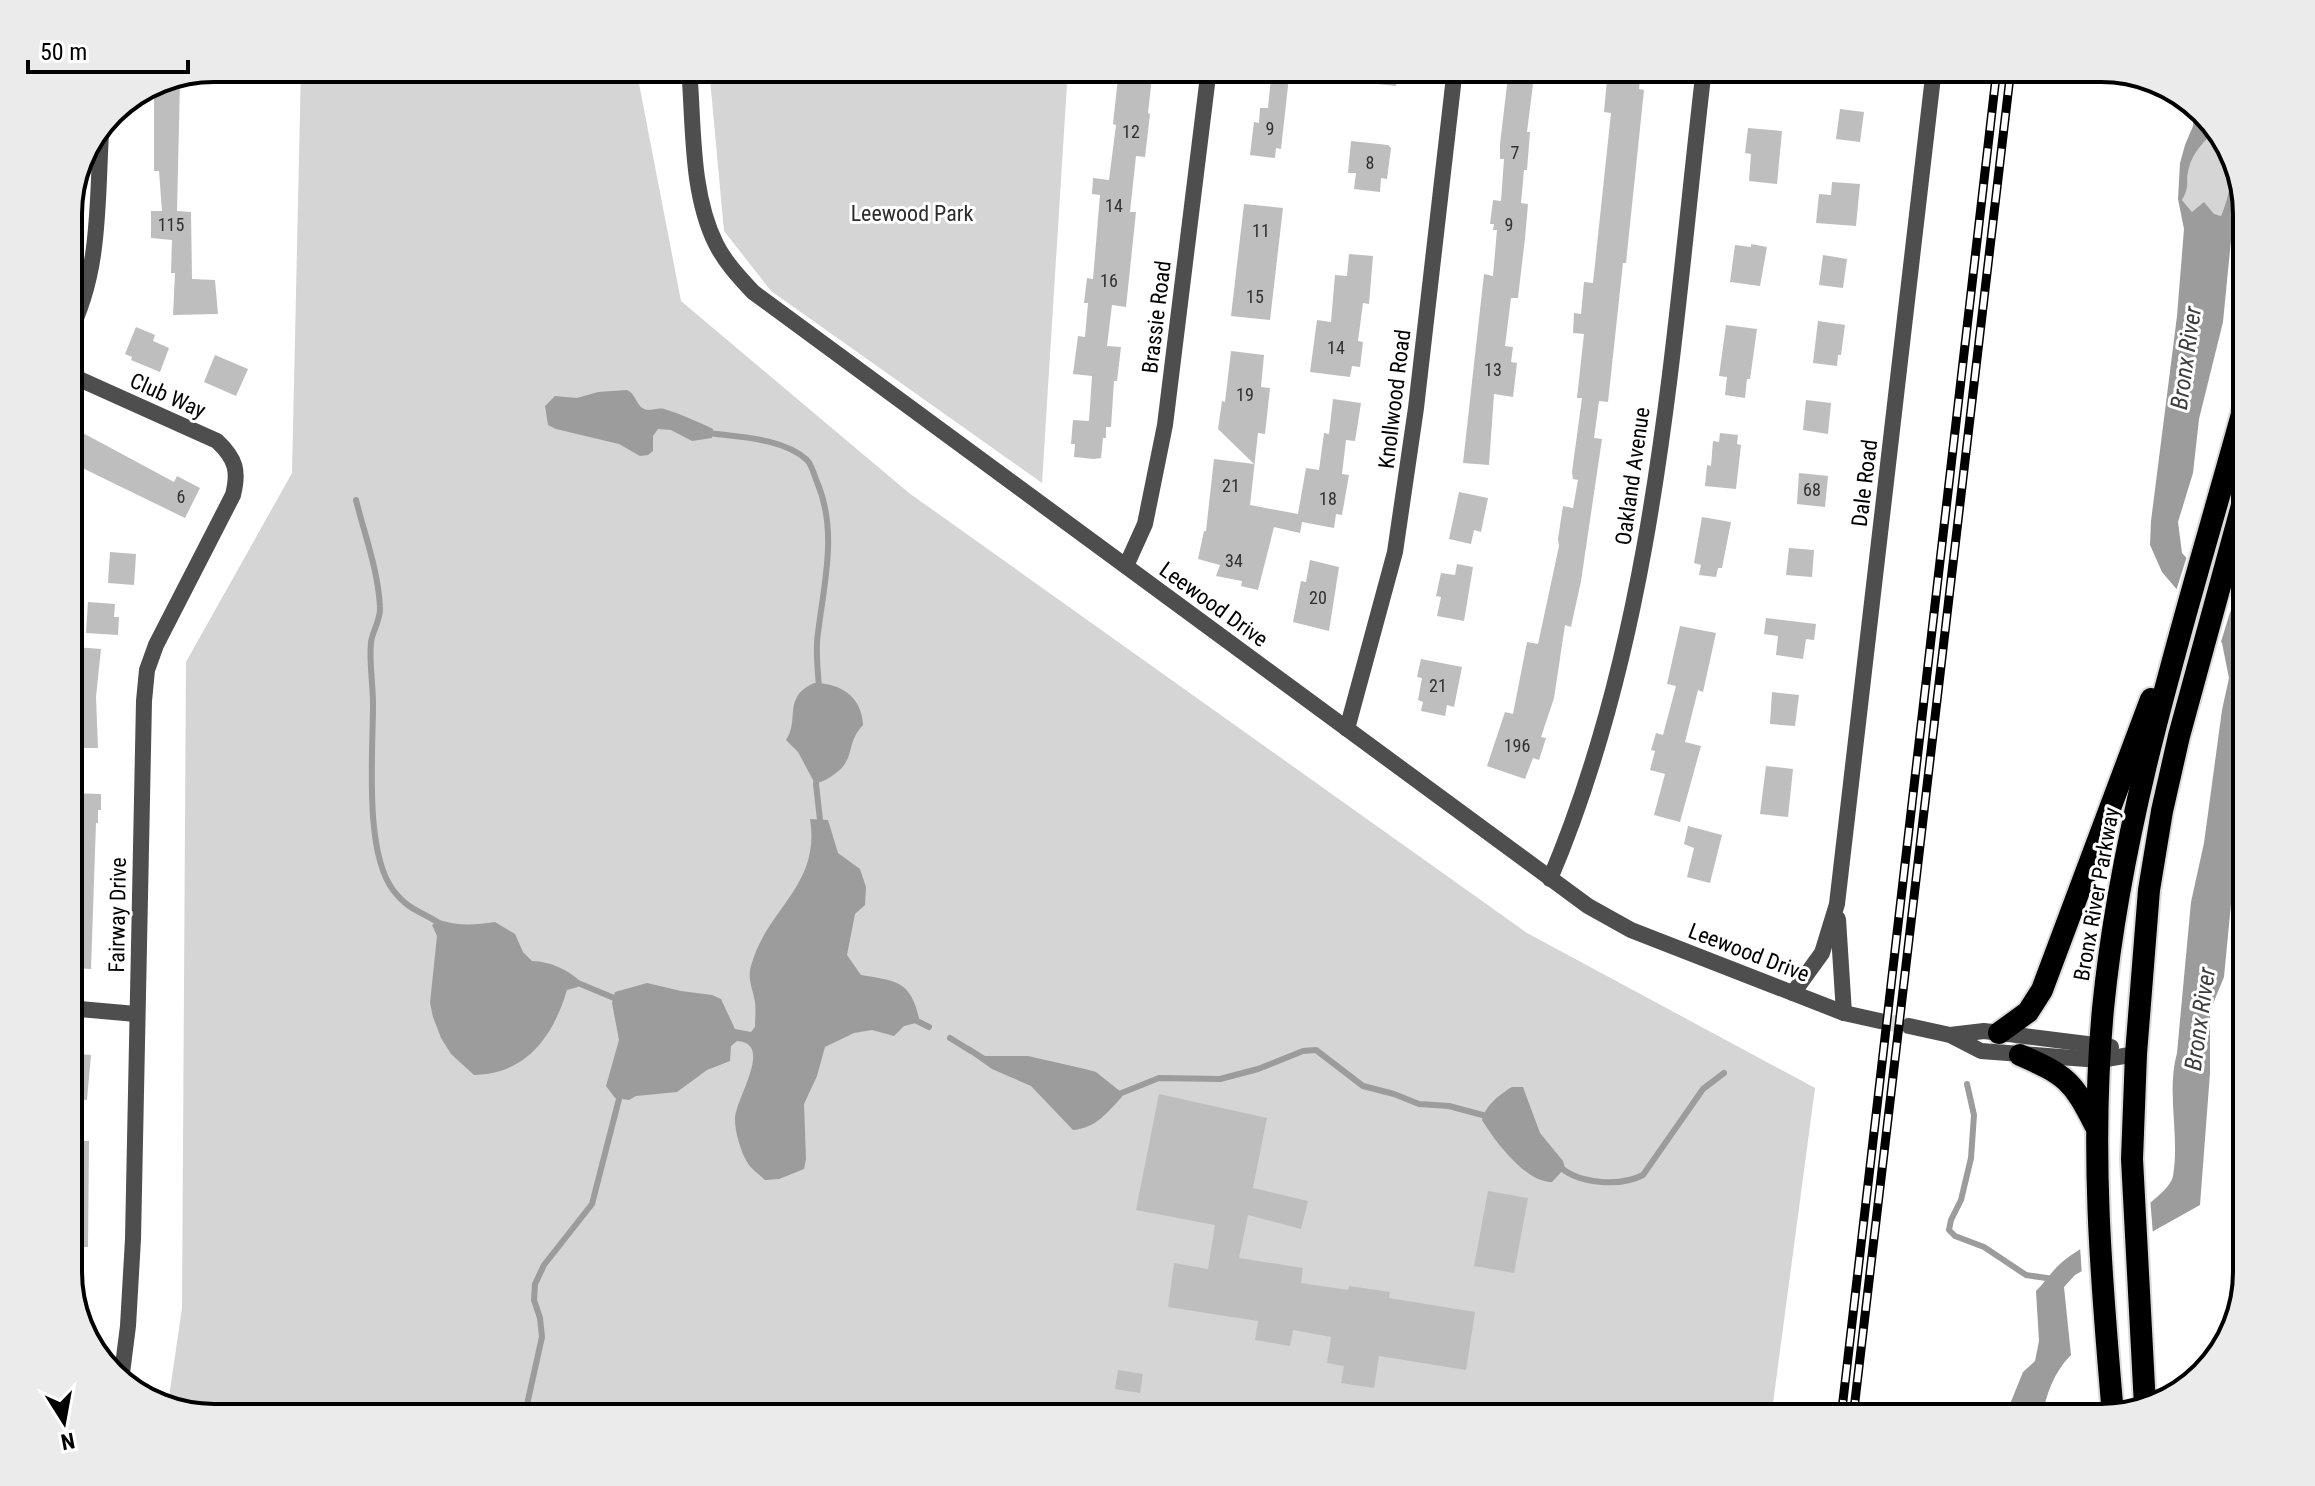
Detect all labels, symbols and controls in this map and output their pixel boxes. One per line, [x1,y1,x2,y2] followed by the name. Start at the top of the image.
[28,24,188,74] scale bar
[40,38,87,66] text: 50 m
[1266,118,1274,139] house number: 9
[1122,121,1140,142] house number: 12
[1511,142,1520,163] house number: 7
[1366,152,1374,173] house number: 8
[1105,195,1123,216] house number: 14
[851,201,973,226] park label: Leewood Park
[158,214,184,235] house number: 115
[1505,214,1513,235] house number: 9
[1252,220,1270,241] house number: 11
[1137,259,1176,375] street label: Brassie Road
[1100,270,1118,291] house number: 16
[1246,286,1264,307] house number: 15
[2165,304,2207,411] water label: Bronx River
[1374,328,1415,470] street label: Knollwood Road
[1327,337,1345,358] house number: 14
[1484,359,1502,380] house number: 13
[126,368,209,423] street label: Club Way
[1236,384,1254,405] house number: 19
[1610,405,1655,547] street label: Oakland Avenue
[1847,438,1882,528] street label: Dale Road
[1222,475,1240,496] house number: 21
[1803,479,1821,500] house number: 68
[177,486,185,507] house number: 6
[1319,488,1337,509] house number: 18
[1225,550,1243,571] house number: 34
[1155,557,1273,652] street label: Leewood Drive
[1309,587,1327,608] house number: 20
[1429,675,1447,696] house number: 21
[1504,735,1530,756] house number: 196
[2069,805,2124,983] street label: Bronx River Parkway
[104,857,131,973] street label: Fairway Drive
[1685,918,1813,987] street label: Leewood Drive
[2179,965,2221,1072] water label: Bronx River
[24,1382,104,1462] north arrow
[59,1428,77,1455] text: N

